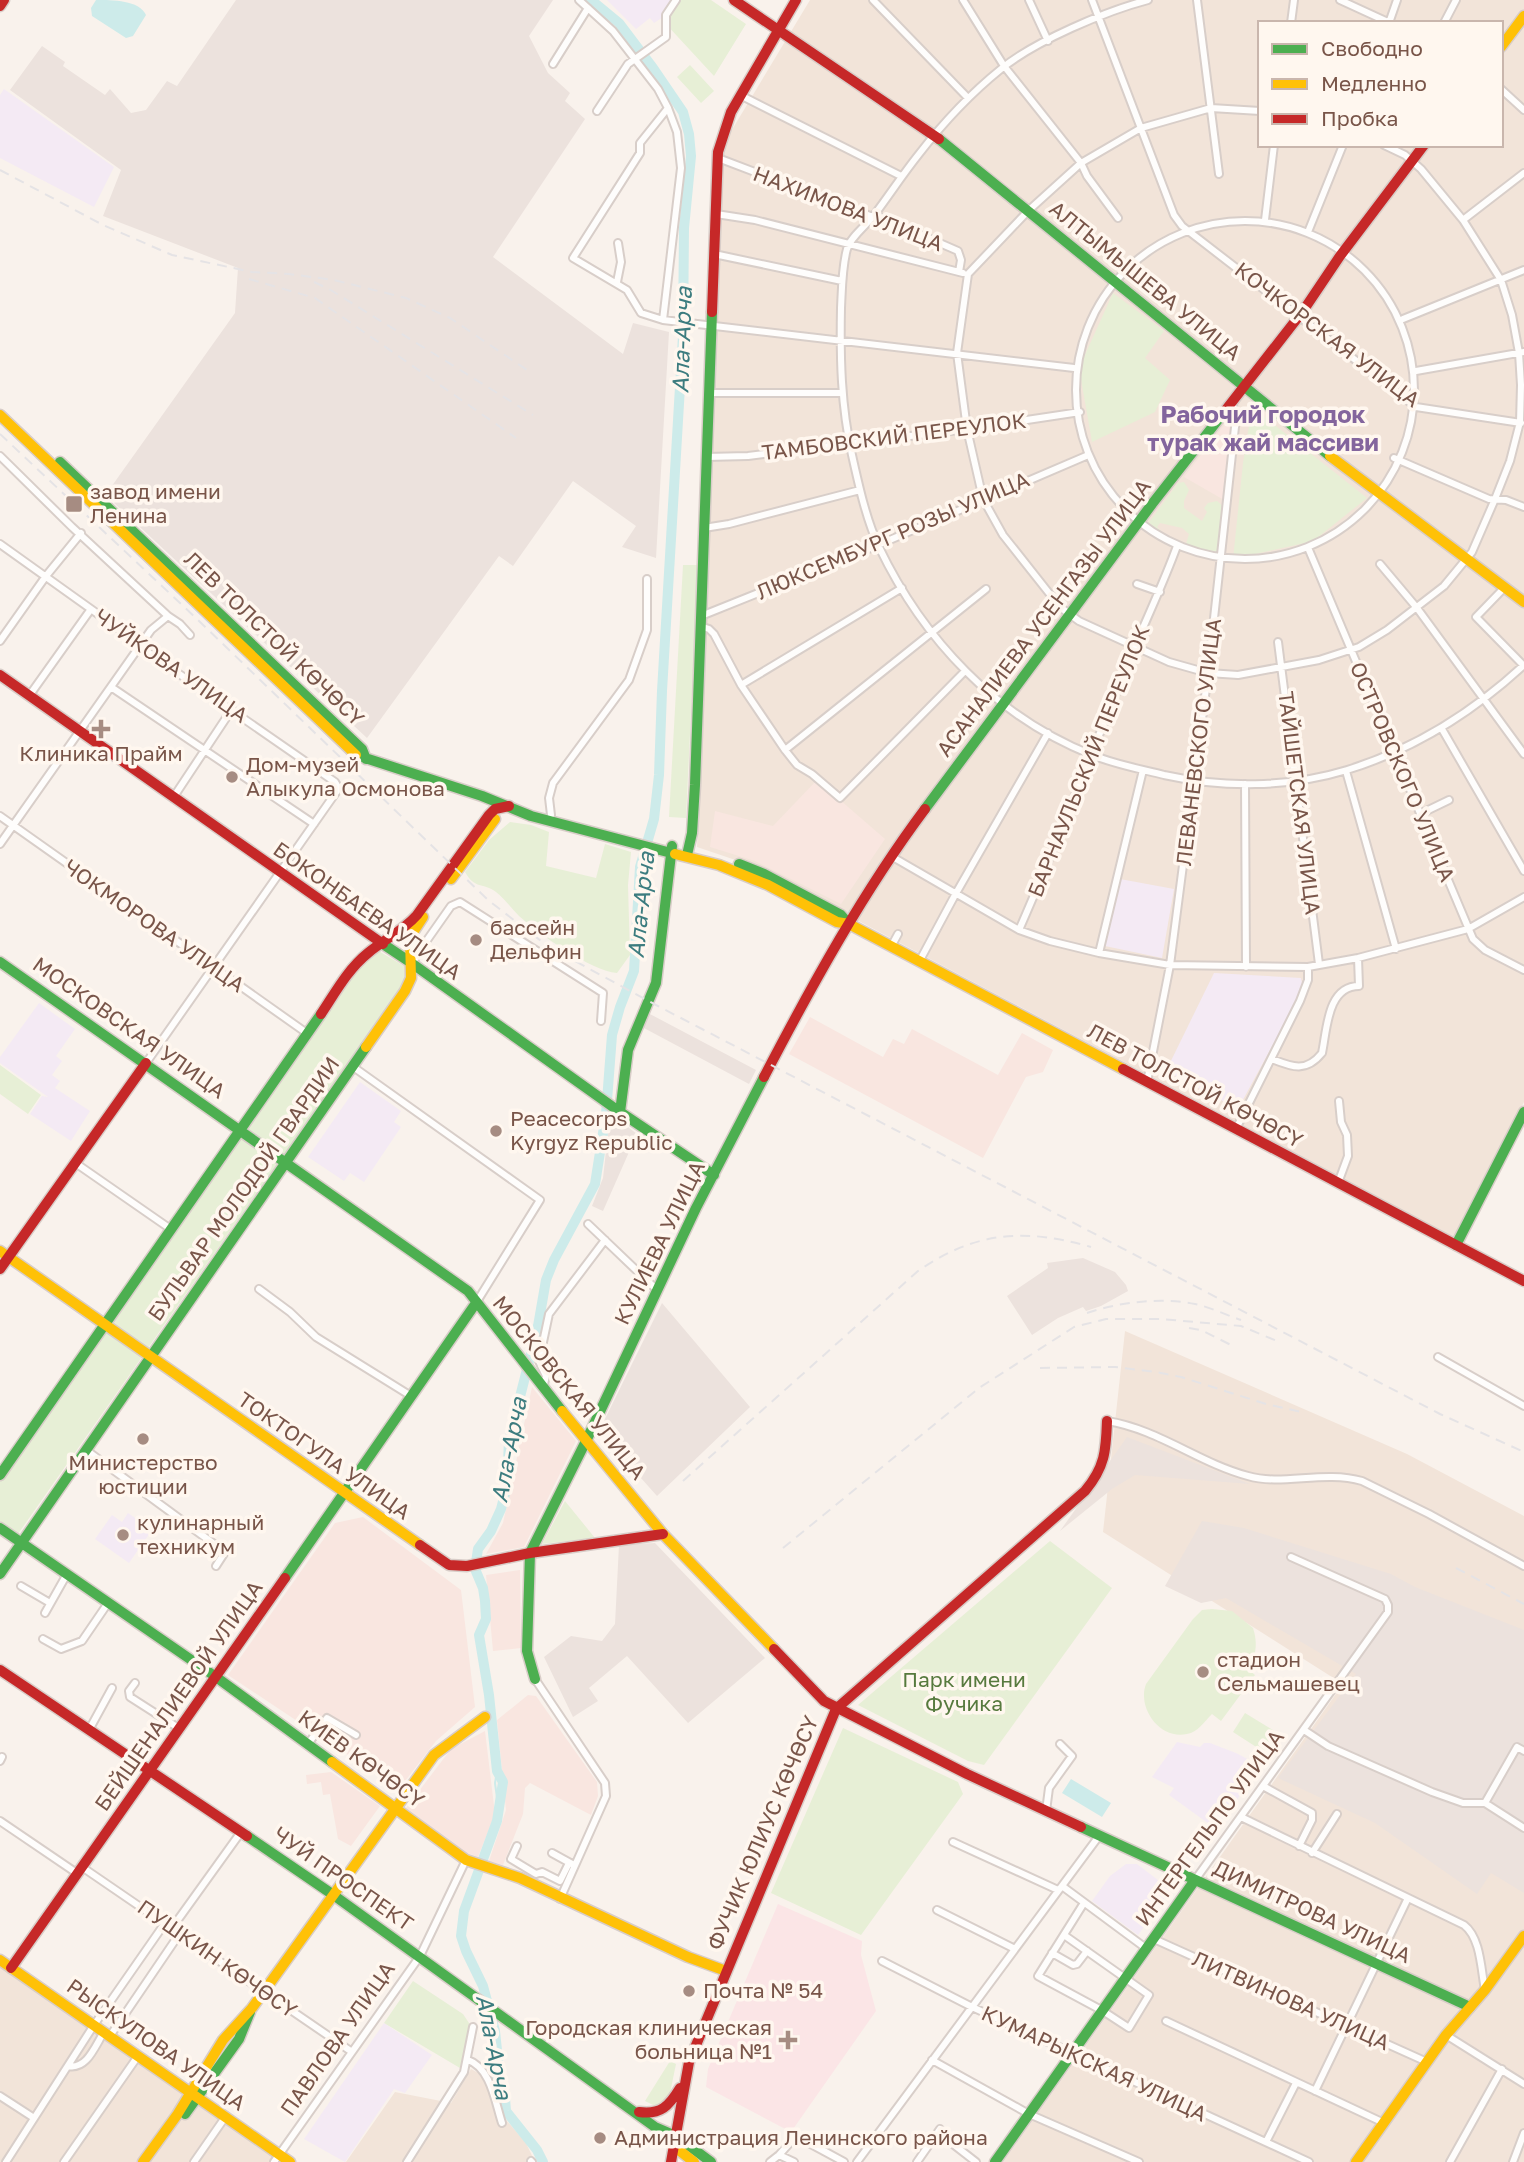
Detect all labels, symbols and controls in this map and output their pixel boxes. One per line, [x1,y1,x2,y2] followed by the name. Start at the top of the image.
[1258,21,1503,147] legend
[1321,35,1423,61] text: Свободно
[1321,70,1427,96] text: Медленно
[1321,105,1399,131] text: Пробка
[750,160,947,256] street label: НАХИМОВА УЛИЦА
[1045,195,1247,365] street label: АЛТЫМЫШЕВА УЛИЦА
[1230,256,1425,412] street label: КОЧКОРСКАЯ УЛИЦА
[665,285,697,394] water label: Ала-Арча
[1147,399,1379,456] district label: Рабочий городок турак жай массиви
[760,407,1028,465] street label: ТАМБОВСКИЙ ПЕРЕУЛОК
[752,466,1033,604] street label: ЛЮКСЕМБУРГ РОЗЫ УЛИЦА
[930,474,1156,761] street label: АСАНАЛИЕВА УСЕНГАЗЫ УЛИЦА
[90,478,221,528] place label: завод имени Ленина
[64,494,84,514] marker: завод имени Ленина
[179,546,370,731] street label: ЛЕВ ТОЛСТОЙ КӨЧӨСҮ
[90,602,253,728] street label: ЧУЙКОВА УЛИЦА
[1170,617,1226,867] street label: ЛЕВАНЕВСКОГО УЛИЦА
[1021,620,1155,901] street label: БАРНАУЛЬСКИЙ ПЕРЕУЛОК
[1345,658,1461,885] street label: ОСТРОВСКОГО УЛИЦА
[1273,690,1327,916] street label: ТАЙШЕТСКАЯ УЛИЦА
[91,719,111,739] marker: Клиника Прайм
[19,740,183,766] place label: Клиника Прайм
[246,751,445,801] place label: Дом-музей Алыкула Осмонова
[224,769,240,785] marker: Дом-музей Алыкула Осмонова
[269,836,466,985] street label: БОКОНБАЕВА УЛИЦА
[621,850,660,959] water label: Ала-Арча
[59,853,250,997] street label: ЧОКМОРОВА УЛИЦА
[490,914,582,964] place label: бассейн Дельфин
[468,932,484,948] marker: бассейн Дельфин
[28,951,231,1104] street label: МОСКОВСКАЯ УЛИЦА
[1083,1017,1308,1153] street label: ЛЕВ ТОЛСТОЙ КӨЧӨСҮ
[142,1051,345,1326] street label: БУЛЬВАР МОЛОДОЙ ГВАРДИИ
[510,1105,673,1155] place label: Peacecorps Kyrgyz Republic
[488,1123,504,1139] marker: Peacecorps Kyrgyz Republic
[608,1156,710,1329] street label: КУЛИЕВА УЛИЦА
[488,1290,652,1485] street label: МОСКОВСКАЯ УЛИЦА
[233,1386,416,1525] street label: ТОКТОГУЛА УЛИЦА
[484,1394,532,1505] water label: Ала-Арча
[135,1431,151,1447] marker: Министерство юстиции
[68,1449,218,1499] place label: Министерство юстиции
[137,1509,264,1559] place label: кулинарный техникум
[115,1527,131,1543] marker: кулинарный техникум
[89,1575,268,1816] street label: БЕЙШЕНАЛИЕВОЙ УЛИЦА
[1217,1646,1360,1696] place label: стадион Сельмашевец
[1195,1664,1211,1680] marker: стадион Сельмашевец
[902,1666,1026,1716] park label: Парк имени Фучика
[294,1704,430,1813] street label: КИЕВ КӨЧӨСҮ
[701,1711,823,1954] street label: ФУЧИК ЮЛИУС КӨЧӨСҮ
[1129,1724,1289,1930] street label: ИНТЕРГЕЛЬПО УЛИЦА
[269,1820,419,1936] street label: ЧУЙ ПРОСПЕКТ
[1209,1854,1415,1968] street label: ДИМИТРОВА УЛИЦА
[133,1893,303,2023] street label: ПУШКИН КӨЧӨСҮ
[1189,1945,1394,2055] street label: ЛИТВИНОВА УЛИЦА
[274,1956,400,2120] street label: ПАВЛОВА УЛИЦА
[62,1973,251,2116] street label: РЫСКУЛОВА УЛИЦА
[703,1977,823,2003] place label: Почта № 54
[681,1983,697,1999] marker: Почта № 54
[471,1992,519,2103] water label: Ала-Арча
[978,1999,1211,2127] street label: КУМАРЫКСКАЯ УЛИЦА
[525,2014,772,2064] place label: Городская клиническая больница №1
[778,2030,798,2050] marker: Городская клиническая больница №1
[614,2124,988,2150] place label: Администрация Ленинского района
[592,2130,608,2146] marker: Администрация Ленинского района

